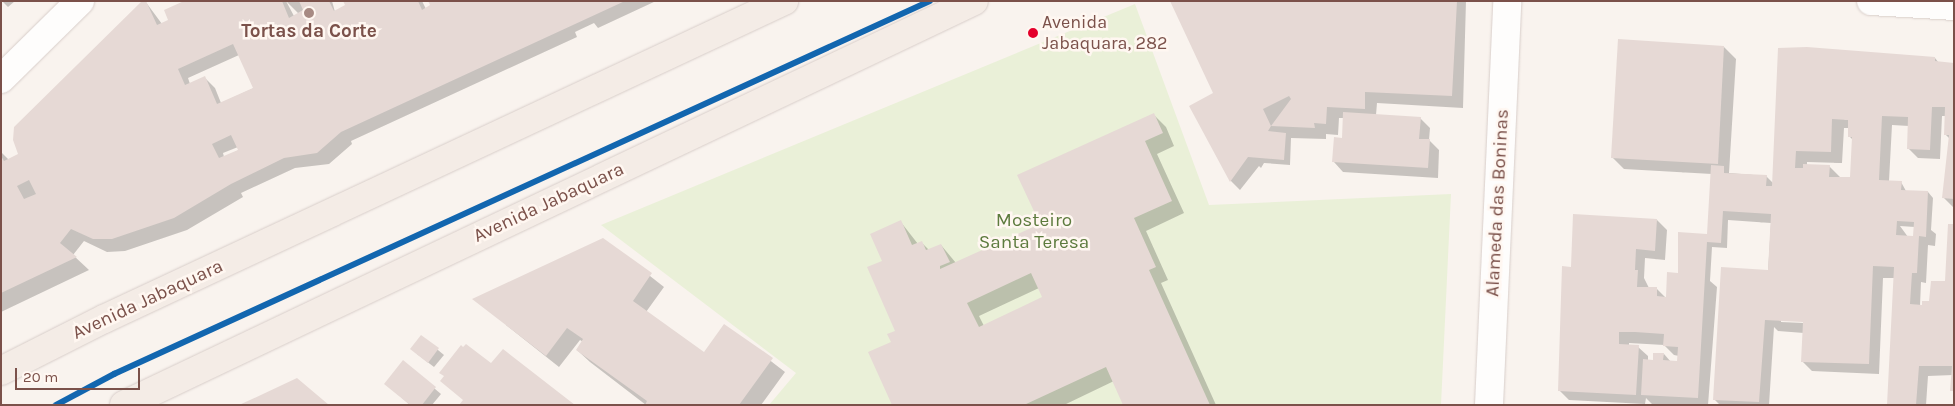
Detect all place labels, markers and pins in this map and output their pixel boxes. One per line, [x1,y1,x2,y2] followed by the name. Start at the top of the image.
[303,7,315,19] marker: Tortas da Corte
[1042,12,1167,54] place label: Avenida Jabaquara, 282
[241,21,377,43] place label: Tortas da Corte
[1028,28,1038,38] marker: Avenida Jabaquara, 282

